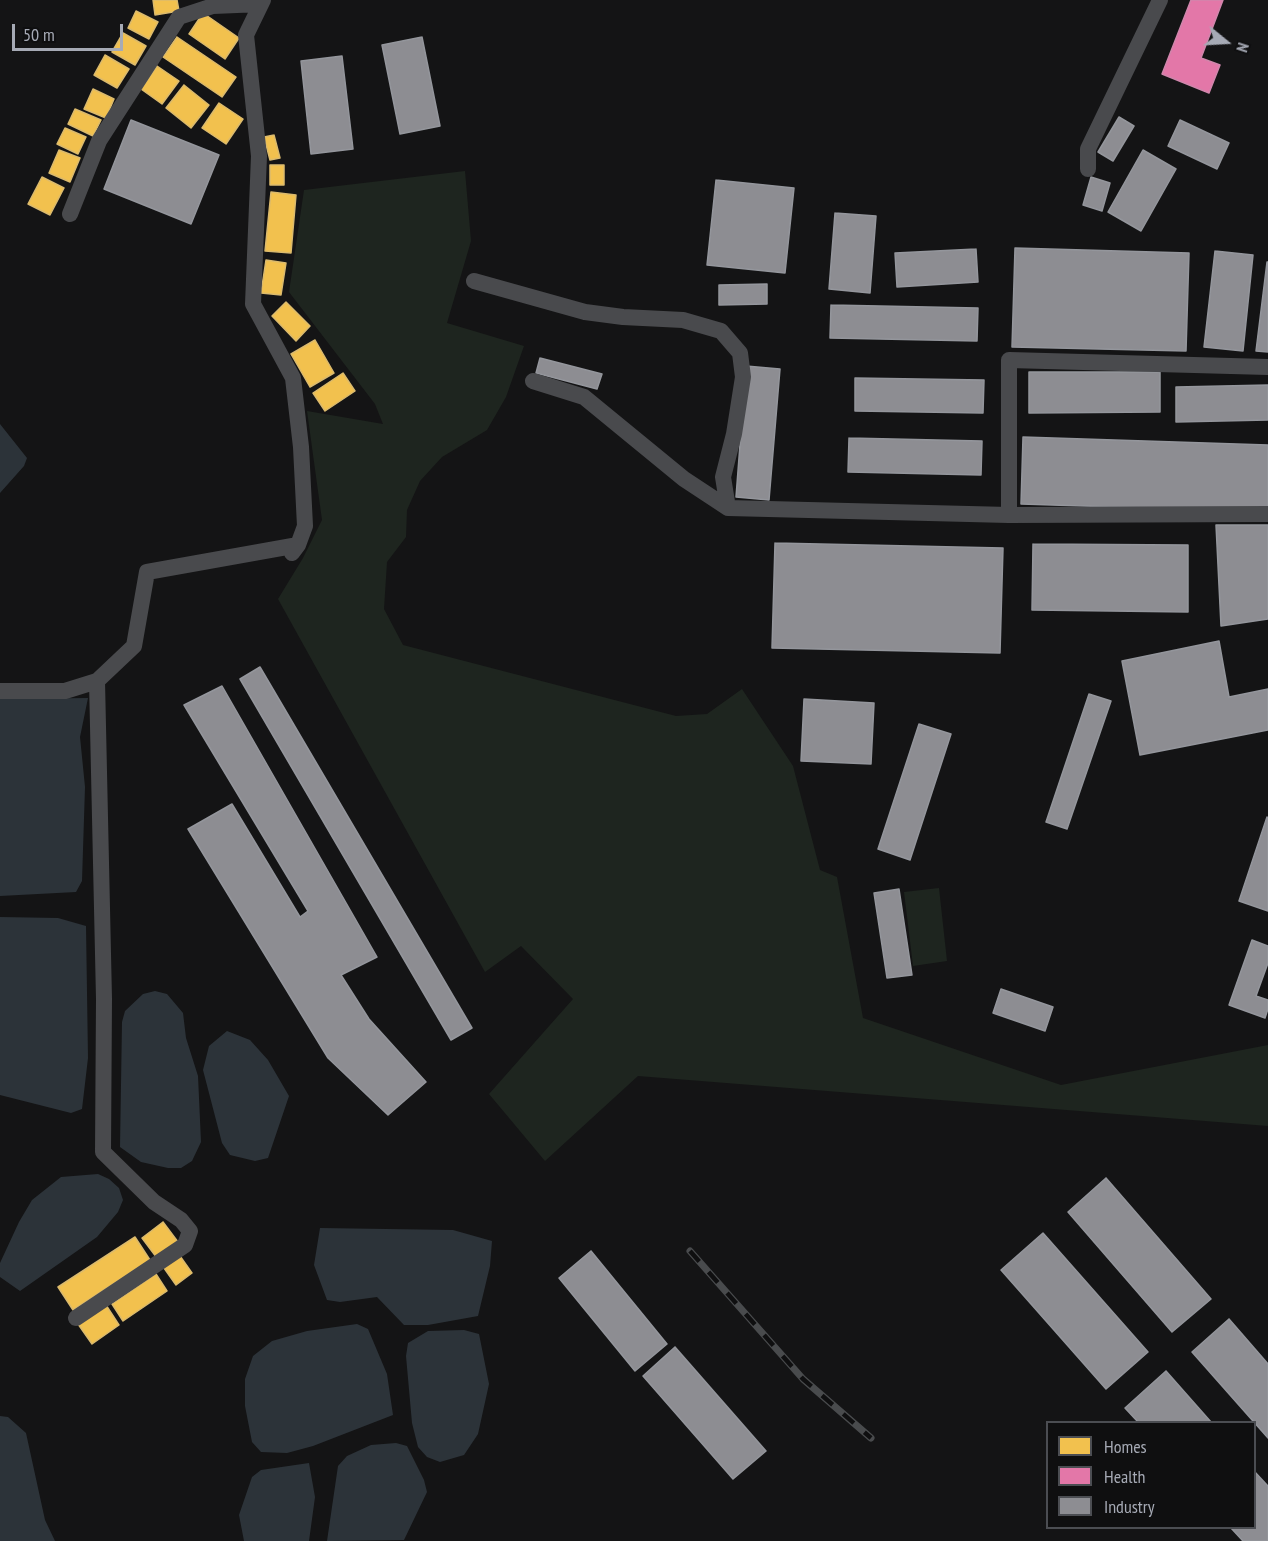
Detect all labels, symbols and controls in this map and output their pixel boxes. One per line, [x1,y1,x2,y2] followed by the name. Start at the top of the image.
[15,12,126,50] scale bar
[1196,12,1256,72] north arrow
[23,23,55,46] text: 50 m
[1232,40,1254,55] text: N
[1046,1421,1256,1529] legend
[1104,1435,1147,1458] text: Homes
[1104,1465,1145,1488] text: Health
[1104,1495,1154,1518] text: Industry

